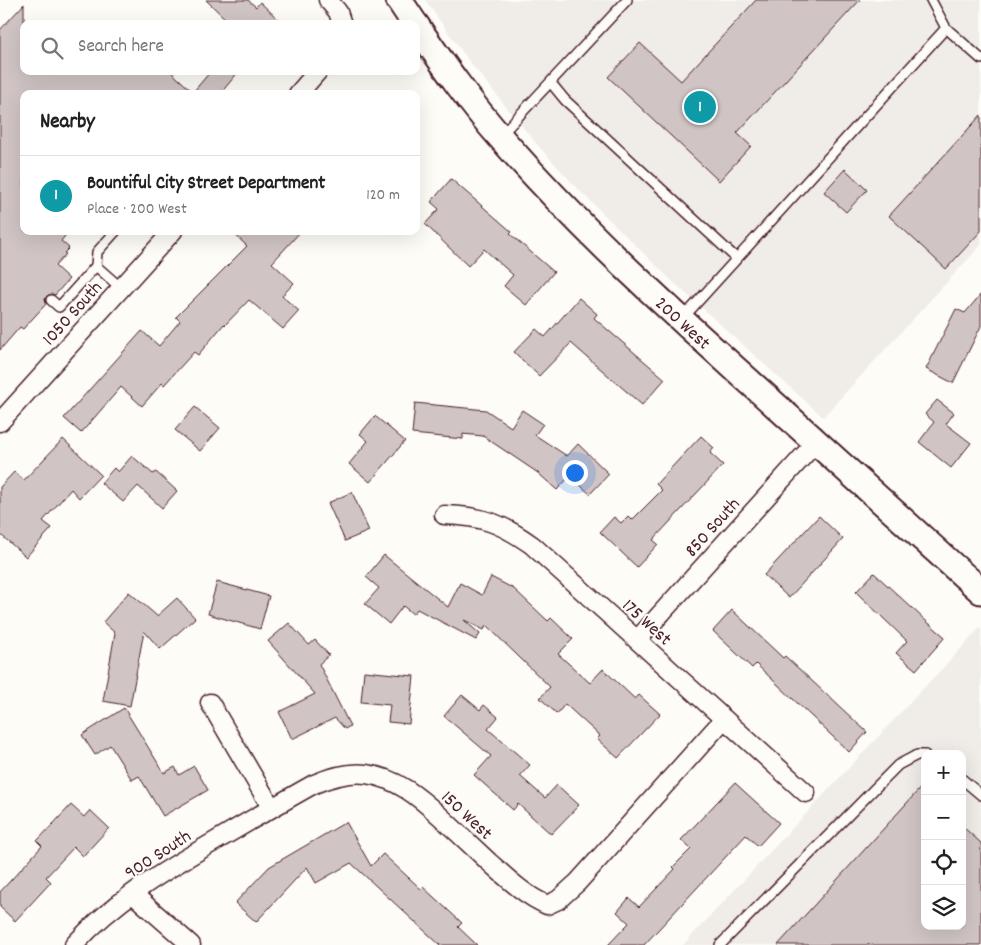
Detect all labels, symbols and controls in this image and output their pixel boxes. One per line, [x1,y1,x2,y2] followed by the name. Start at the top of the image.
[20,20,420,75] search box
[38,34,66,62] icon: search
[78,34,164,61] text: Search here
[684,88,716,126] pin: 1
[40,108,95,138] text: Nearby
[87,171,325,198] text: Bountiful City Street Department
[54,184,58,207] text: 1
[366,184,400,207] text: 120 m
[87,198,187,221] text: Place · 200 West
[37,276,110,353] street label: 1050 South
[647,292,715,357] street label: 200 West
[562,460,588,486] your location
[680,493,748,564] street label: 850 South
[615,594,677,653] street label: 175 West
[921,750,966,930] map controls
[921,750,966,795] button: +
[434,786,497,848] street label: 150 West
[921,795,966,840] button: −
[120,824,197,888] street label: 900 South
[921,840,966,885] button: locate
[921,885,966,930] button: layers

